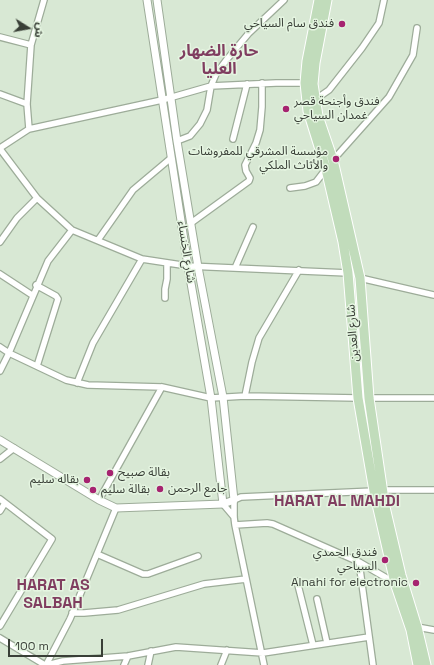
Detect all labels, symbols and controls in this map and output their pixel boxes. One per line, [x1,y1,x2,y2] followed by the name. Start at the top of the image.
[8,8,48,48] north arrow
[244,17,334,31] place label: فندق سام السياحي
[337,19,347,29] marker: فندق سام السياحي
[31,22,48,39] text: ش
[180,42,258,80] district label: حارة الضهار العليا
[294,95,380,123] place label: فندق وأجنحة قصر غمدان السياحي
[281,104,291,114] marker: فندق وأجنحة قصر غمدان السياحي
[188,145,328,173] place label: مؤسسة المشرقي للمفروشات والأثاث الملكي
[331,154,341,164] marker: مؤسسة المشرقي للمفروشات والأثاث الملكي
[174,220,198,284] street label: شارع الخنساء
[344,304,362,362] street label: شارع العدين
[118,466,170,480] place label: بقالة صبيح
[105,468,115,478] marker: بقالة صبيح
[30,473,79,487] place label: بقاله سليم
[82,475,92,485] marker: بقاله سليم
[168,482,227,496] place label: جامع الرحمن
[101,483,150,497] place label: بقالة سليم
[155,484,165,494] marker: جامع الرحمن
[88,485,98,495] marker: بقالة سليم
[267,492,407,512] district label: HARAT AL MAHDI
[313,546,377,574] place label: فندق الحمدي السياحي
[380,555,390,565] marker: فندق الحمدي السياحي
[12,576,94,614] district label: HARAT AS SALBAH
[291,576,408,590] place label: Alnahi for electronic
[411,578,421,588] marker: Alnahi for electronic
[10,631,105,657] scale bar
[15,638,49,654] text: 100 m

